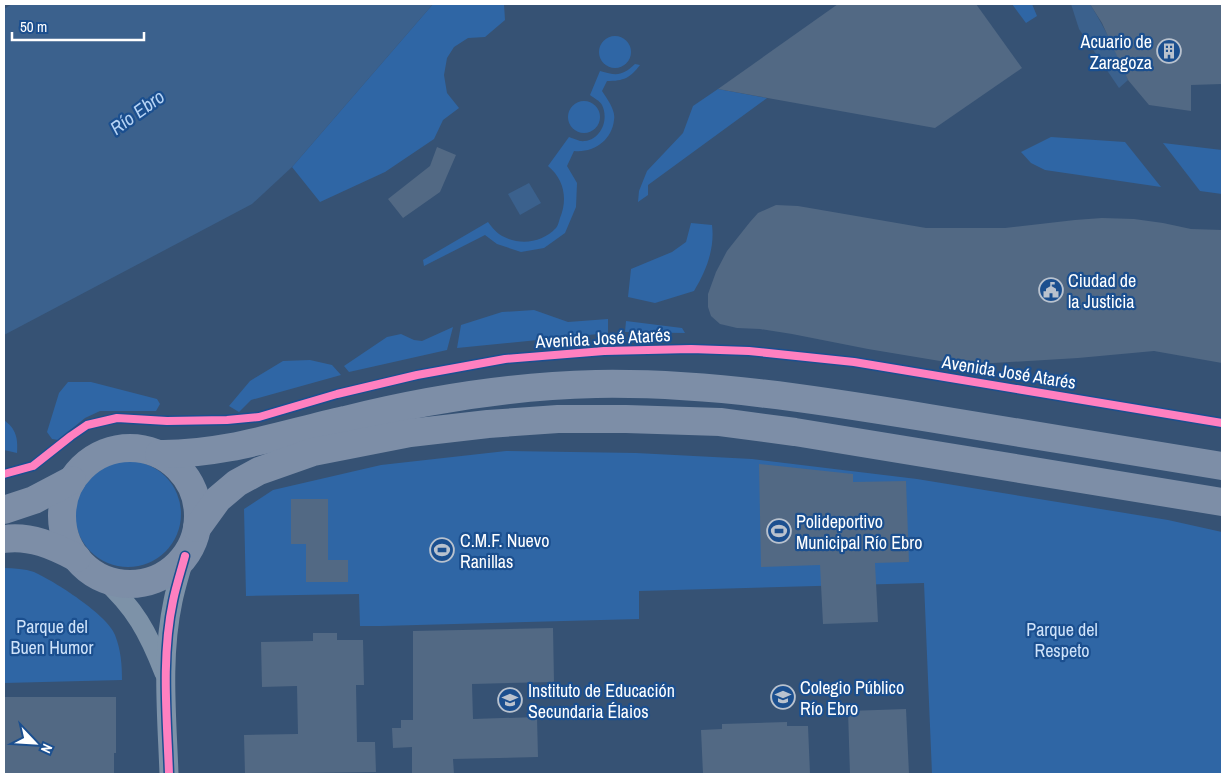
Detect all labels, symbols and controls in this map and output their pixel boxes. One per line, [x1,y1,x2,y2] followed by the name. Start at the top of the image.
[12,10,145,42] scale bar
[20,16,47,37] text: 50 m
[1080,29,1152,75] place label: Acuario de Zaragoza
[1156,38,1182,64] building icon: Acuario de Zaragoza
[104,83,170,141] water label: Río Ebro
[1068,268,1136,314] place label: Ciudad de la Justicia
[1038,277,1064,303] public building icon: Ciudad de la Justicia
[534,322,671,354] street label: Avenida José Atarés
[939,349,1078,395] street label: Avenida José Atarés
[796,509,922,555] place label: Polideportivo Municipal Río Ebro
[766,518,792,544] sports icon: Polideportivo Municipal Río Ebro
[460,528,549,574] place label: C.M.F. Nuevo Ranillas
[429,537,455,563] sports icon: C.M.F. Nuevo Ranillas
[11,614,94,660] park label: Parque del Buen Humor
[1026,617,1098,663] park label: Parque del Respeto
[800,675,904,721] place label: Colegio Público Río Ebro
[528,678,675,724] place label: Instituto de Educación Secundaria Élaios
[770,684,796,710] school or university icon: Colegio Público Río Ebro
[497,687,523,713] school or university icon: Instituto de Educación Secundaria Élaios
[10,718,60,768] north arrow
[37,741,57,756] text: N

